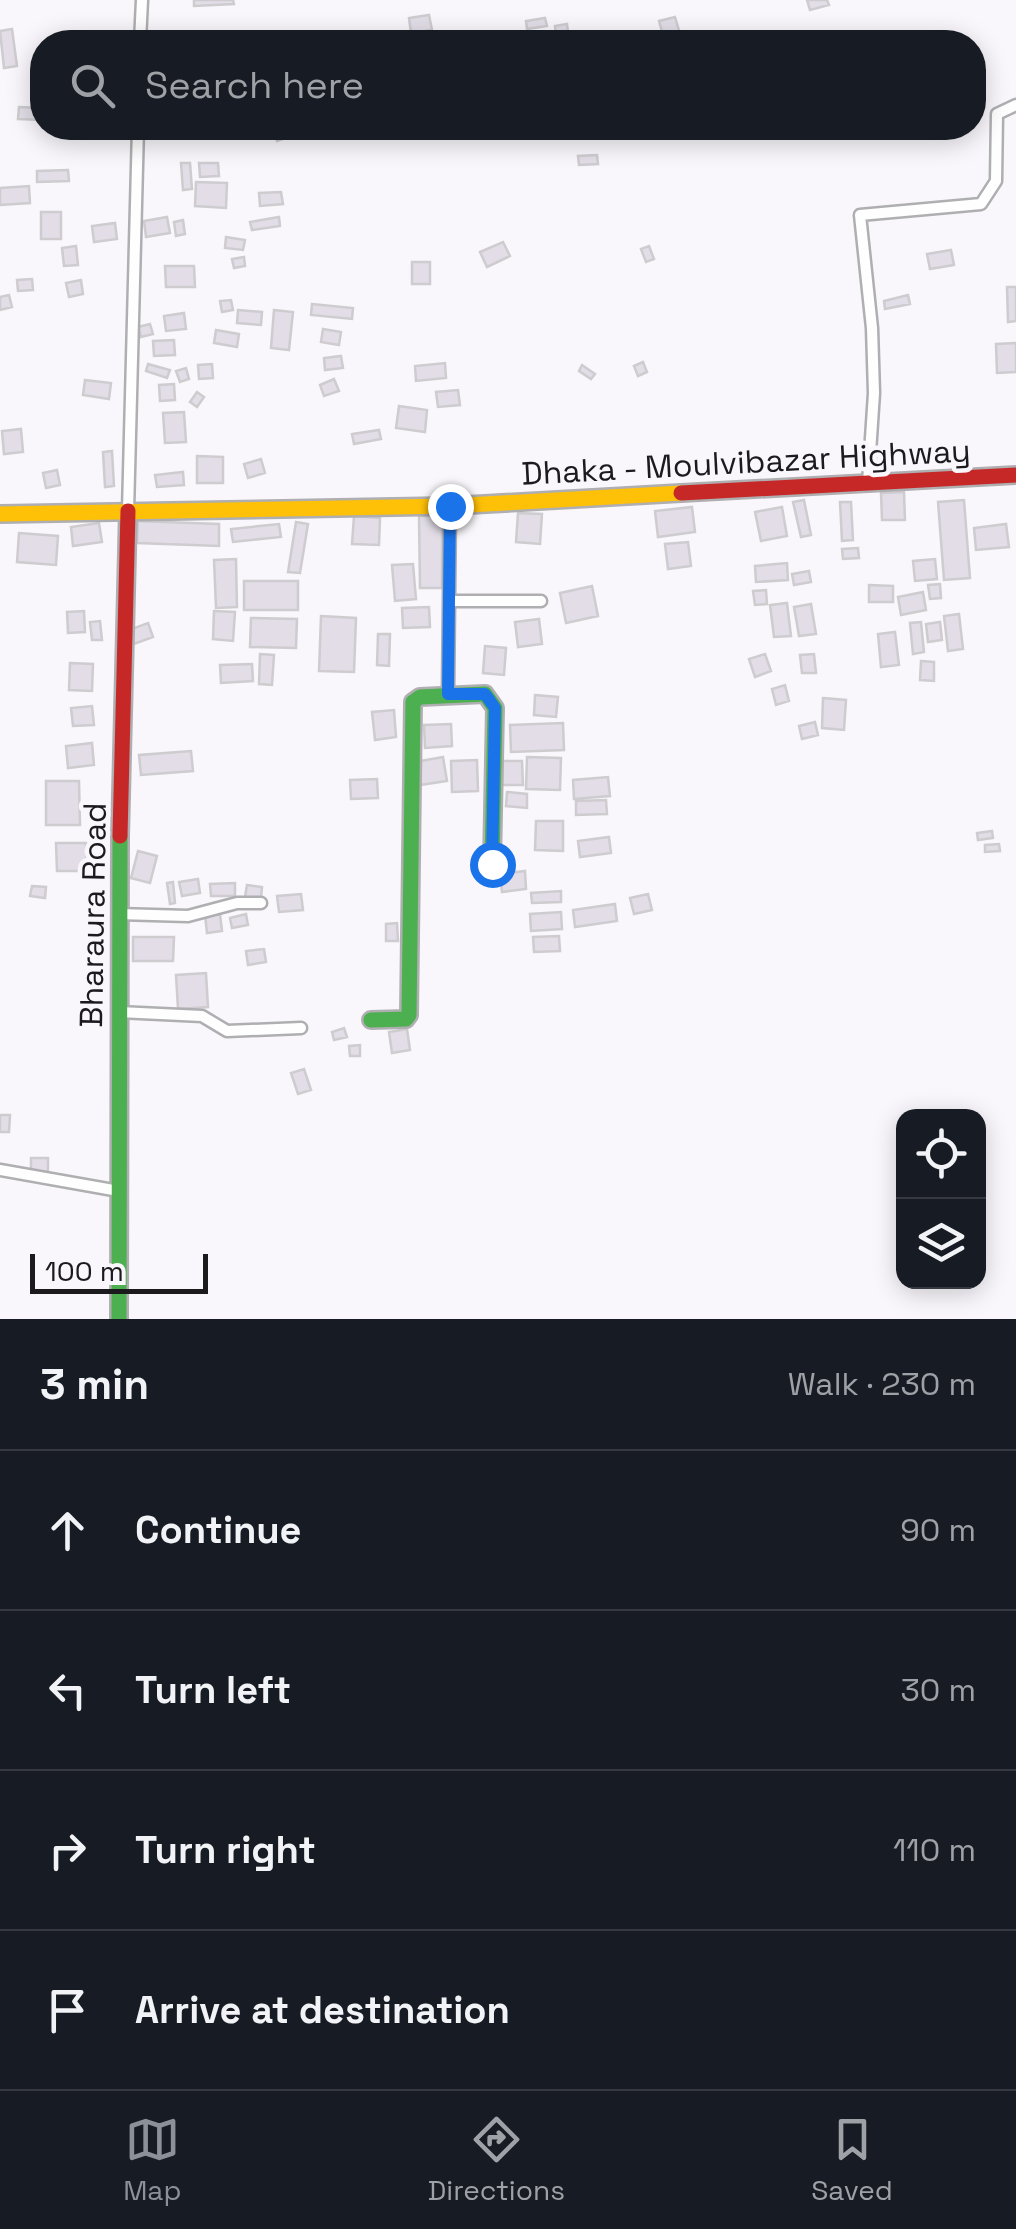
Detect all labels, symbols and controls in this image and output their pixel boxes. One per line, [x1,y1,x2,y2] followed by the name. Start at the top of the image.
[30,30,986,140] search box
[65,58,120,113] icon: search
[145,61,364,109] text: Search here
[520,430,972,494] street label: Dhaka - Moulvibazar Highway
[428,484,474,530] route end
[71,802,115,1028] street label: Bharaura Road
[470,842,516,888] route start
[896,1109,986,1289] map controls
[896,1109,986,1199] button: locate
[896,1199,986,1289] button: layers
[30,1249,208,1294] scale bar
[45,1253,124,1289] text: 100 m
[40,1358,149,1411] text: 3 min
[788,1364,976,1404] text: Walk · 230 m
[40,1503,95,1558] icon: ahead
[135,1506,301,1554] text: Continue
[900,1510,976,1550] text: 90 m
[40,1663,95,1718] icon: left
[135,1666,291,1714] text: Turn left
[900,1670,976,1710] text: 30 m
[40,1823,95,1878] icon: right
[135,1826,316,1874] text: Turn right
[893,1830,976,1870] text: 110 m
[40,1983,95,2038] icon: arrive
[135,1986,510,2034] text: Arrive at destination
[123,2112,181,2208] tab: Map
[428,2112,565,2208] tab: Directions
[811,2112,893,2208] tab: Saved

